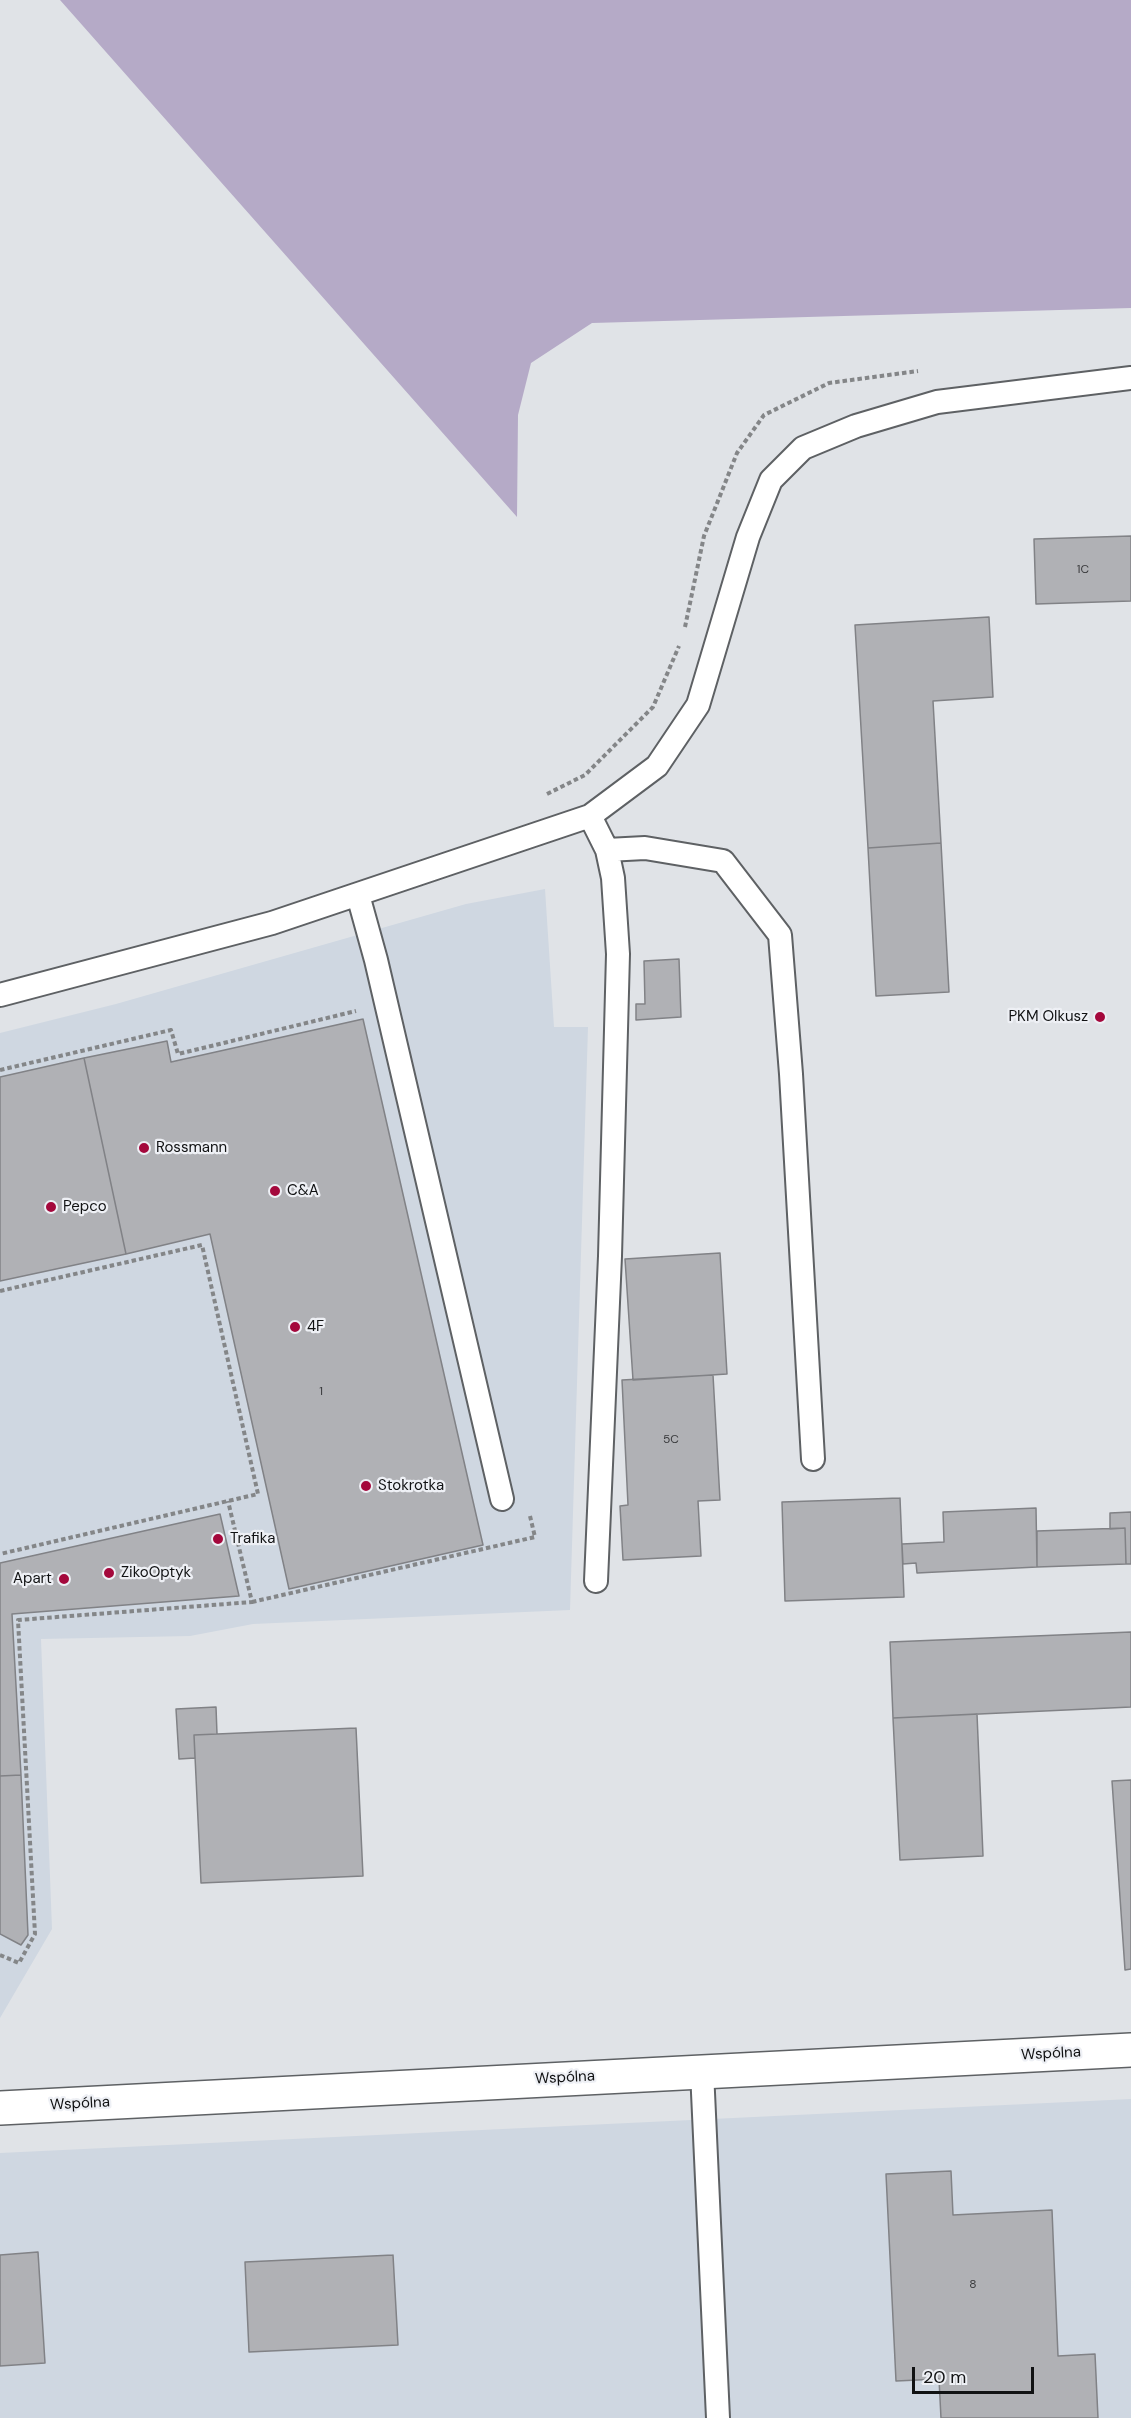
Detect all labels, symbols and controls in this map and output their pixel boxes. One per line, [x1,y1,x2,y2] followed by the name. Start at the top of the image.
[1077,563,1089,577] house number: 1C
[1008,1008,1088,1026] place label: PKM Olkusz
[1093,1010,1107,1024] marker: PKM Olkusz
[156,1139,227,1157] place label: Rossmann
[137,1141,151,1155] marker: Rossmann
[287,1182,319,1200] place label: C&A
[268,1184,282,1198] marker: C&A
[63,1198,107,1216] place label: Pepco
[44,1200,58,1214] marker: Pepco
[307,1318,324,1336] place label: 4F
[288,1320,302,1334] marker: 4F
[319,1385,323,1399] house number: 1
[663,1433,679,1447] house number: 5C
[378,1477,444,1495] place label: Stokrotka
[359,1479,373,1493] marker: Stokrotka
[230,1530,275,1548] place label: Trafika
[211,1532,225,1546] marker: Trafika
[121,1564,191,1582] place label: ZikoOptyk
[102,1566,116,1580] marker: ZikoOptyk
[13,1570,52,1588] place label: Apart
[57,1572,71,1586] marker: Apart
[1021,2043,1081,2065] street label: Wspólna
[535,2067,595,2089] street label: Wspólna
[50,2093,110,2115] street label: Wspólna
[969,2278,977,2292] house number: 8
[915,2355,1036,2393] scale bar
[923,2365,966,2389] text: 20 m

